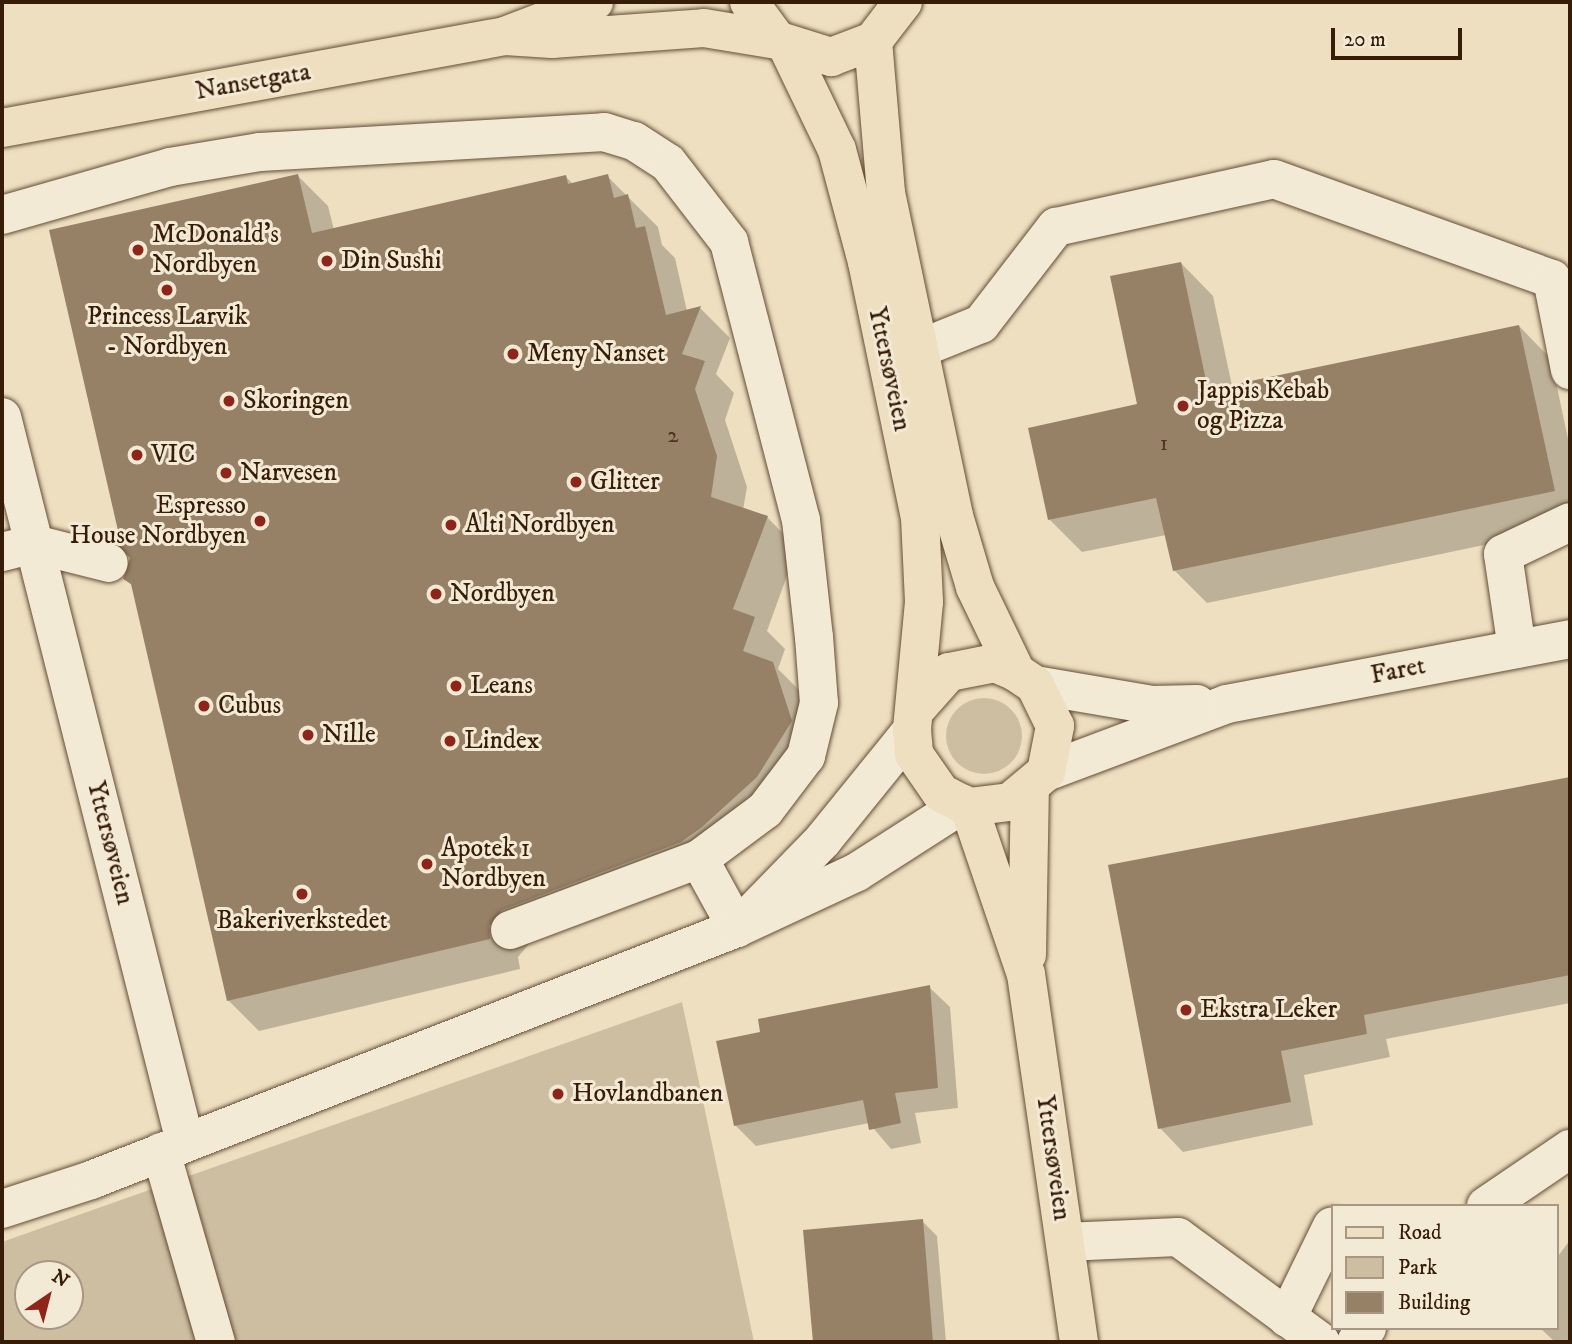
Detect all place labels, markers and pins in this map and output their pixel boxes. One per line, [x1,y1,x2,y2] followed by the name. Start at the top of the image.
[152,219,279,280] place label: McDonald's Nordbyen
[130,242,146,258] marker: McDonald's Nordbyen
[341,245,441,277] place label: Din Sushi
[319,253,335,269] marker: Din Sushi
[159,282,175,298] marker: Princess Larvik - Nordbyen
[87,301,247,362] place label: Princess Larvik - Nordbyen
[527,338,666,370] place label: Meny Nanset
[505,346,521,362] marker: Meny Nanset
[1197,375,1329,436] place label: Jappis Kebab og Pizza
[243,385,349,417] place label: Skoringen
[221,393,237,409] marker: Skoringen
[1175,398,1191,414] marker: Jappis Kebab og Pizza
[151,439,195,471] place label: VIC
[129,447,145,463] marker: VIC
[240,457,337,489] place label: Narvesen
[218,465,234,481] marker: Narvesen
[590,466,660,498] place label: Glitter
[568,474,584,490] marker: Glitter
[70,490,246,552] place label: Espresso House Nordbyen
[465,509,615,541] place label: Alti Nordbyen
[252,513,268,529] marker: Espresso House Nordbyen
[443,517,459,533] marker: Alti Nordbyen
[450,578,555,610] place label: Nordbyen
[428,586,444,602] marker: Nordbyen
[470,670,533,702] place label: Leans
[448,678,464,694] marker: Leans
[218,690,281,722] place label: Cubus
[196,698,212,714] marker: Cubus
[322,719,376,751] place label: Nille
[464,725,539,757] place label: Lindex
[300,727,316,743] marker: Nille
[442,733,458,749] marker: Lindex
[441,833,546,894] place label: Apotek 1 Nordbyen
[419,856,435,872] marker: Apotek 1 Nordbyen
[294,886,310,902] marker: Bakeriverkstedet
[216,905,388,937] place label: Bakeriverkstedet
[1200,994,1337,1026] place label: Ekstra Leker
[1178,1002,1194,1018] marker: Ekstra Leker
[572,1078,723,1110] place label: Hovlandbanen
[550,1086,566,1102] marker: Hovlandbanen

